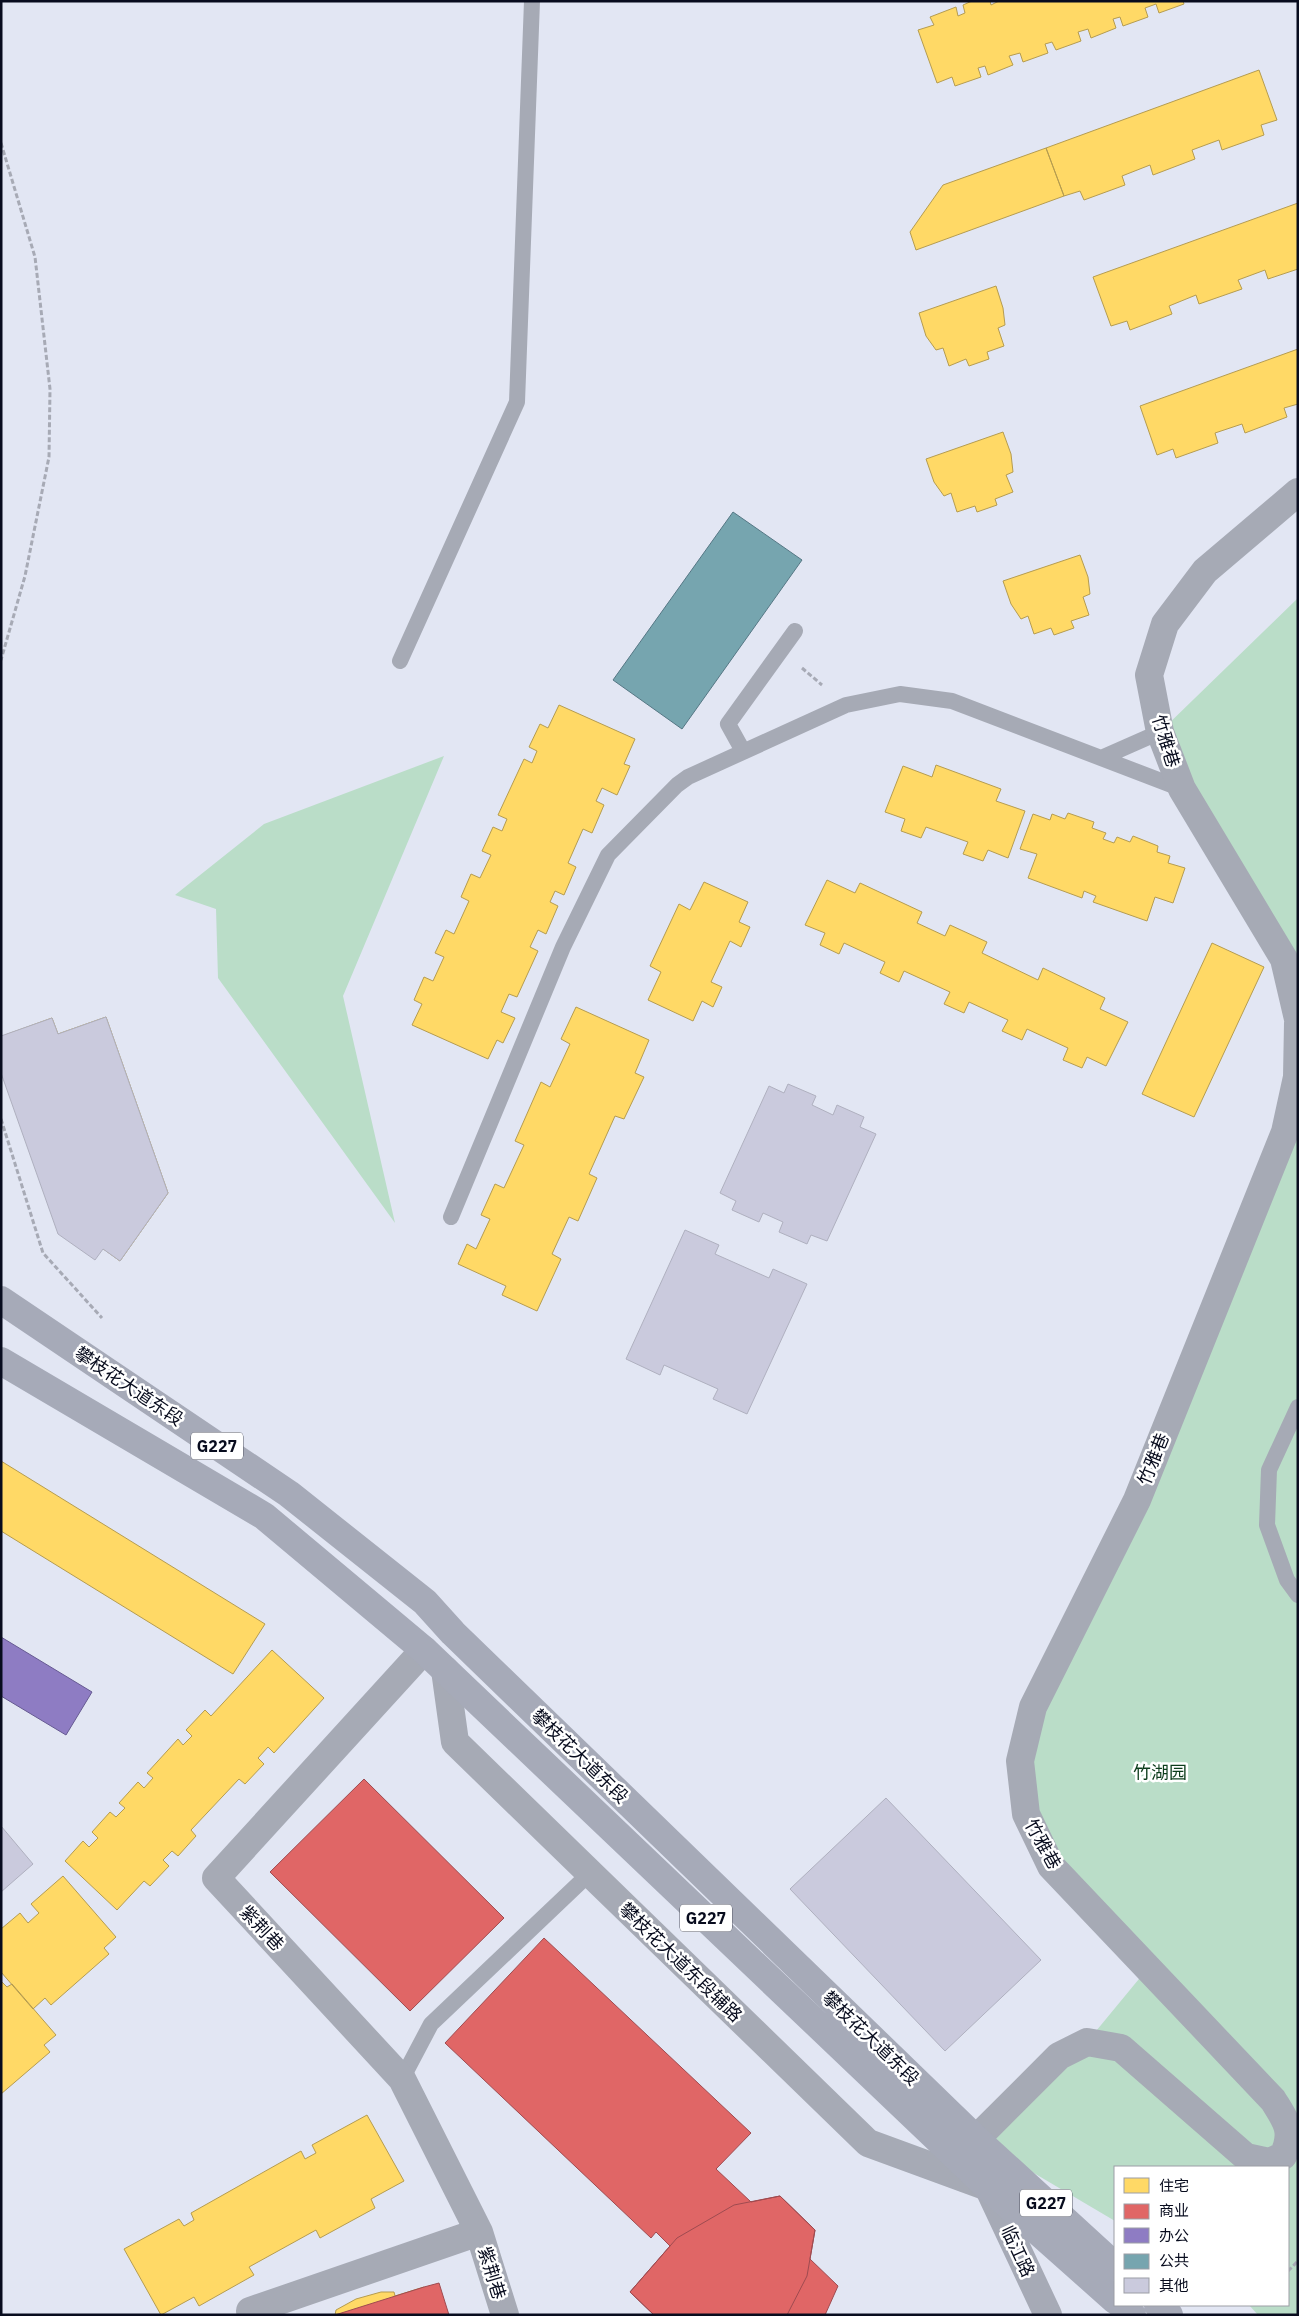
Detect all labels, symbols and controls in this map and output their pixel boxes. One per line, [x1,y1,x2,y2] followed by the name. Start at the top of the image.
[1147,712,1185,770] street label: 竹雅巷
[70,1341,188,1431] street label: 攀枝花大道东段
[1132,1430,1174,1488] street label: 竹雅巷
[191,1432,243,1460] road number: G227
[527,1704,633,1808] street label: 攀枝花大道东段
[1133,1761,1187,1784] park label: 竹湖园
[1020,1815,1066,1873] street label: 竹雅巷
[615,1897,747,2027] street label: 攀枝花大道东段辅路
[235,1900,289,1956] street label: 紫荆巷
[680,1905,732,1932] road number: G227
[818,1986,924,2090] street label: 攀枝花大道东段
[1114,2166,1289,2306] legend
[1159,2176,1189,2195] text: 住宅
[1020,2190,1072,2216] road number: G227
[1159,2201,1189,2220] text: 商业
[996,2222,1040,2280] street label: 临江路
[1159,2226,1189,2245] text: 办公
[473,2244,511,2302] street label: 紫荆巷
[1159,2251,1189,2270] text: 公共
[1159,2276,1189,2295] text: 其他

